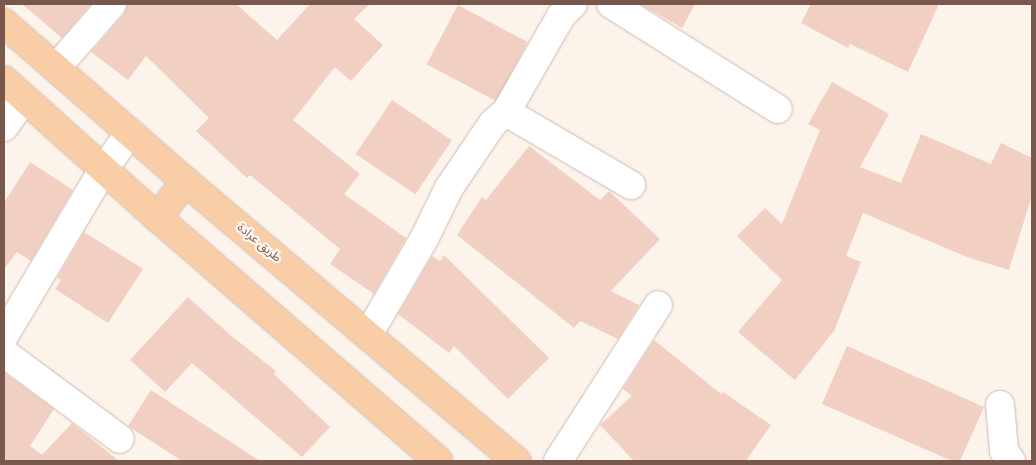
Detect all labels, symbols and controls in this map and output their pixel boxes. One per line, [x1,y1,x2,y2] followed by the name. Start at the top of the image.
[234,221,284,265] street label: طريق عرادة

